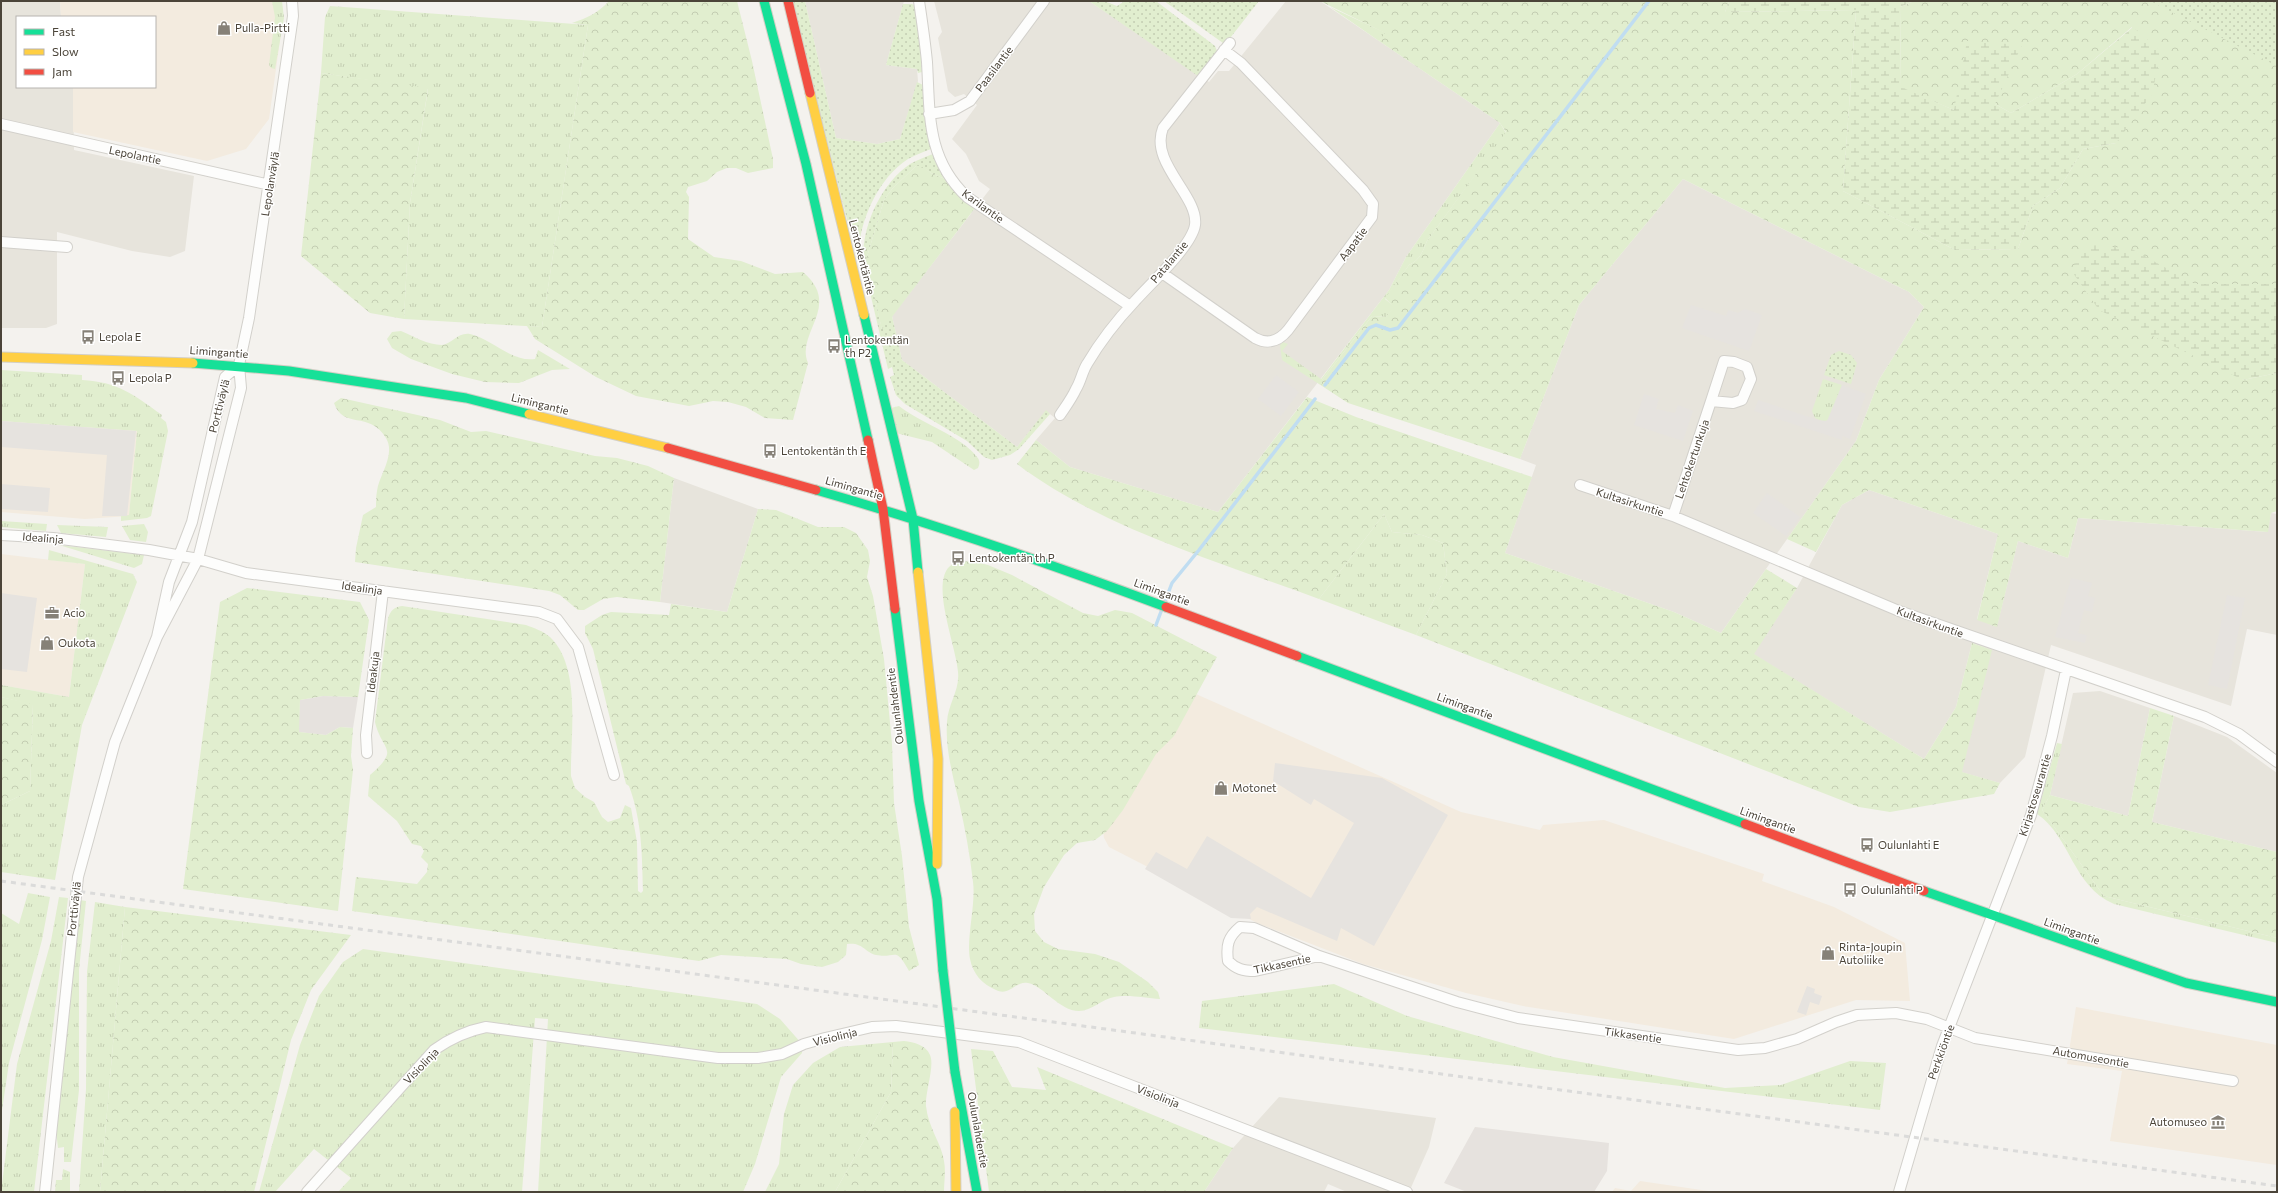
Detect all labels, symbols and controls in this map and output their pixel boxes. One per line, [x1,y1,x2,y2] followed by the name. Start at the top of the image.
[16,16,156,88] legend
[216,20,232,36] shop icon: Pulla-Pirtti
[235,21,290,34] place label: Pulla-Pirtti
[52,24,75,38] text: Fast
[972,43,1015,94] street label: Paasilantie
[52,44,79,58] text: Slow
[52,64,72,79] text: Jam
[108,143,163,166] street label: Lepolantie
[258,151,281,217] street label: Lepolanväylä
[960,186,1007,225] street label: Karilantie
[847,218,878,296] street label: Lentokentäntie
[1336,224,1370,263] street label: Aapatie
[1147,238,1190,285] street label: Patalantie
[80,329,96,345] bus stop icon: Lepola E
[99,330,141,343] place label: Lepola E
[845,333,909,359] place label: Lentokentän th P2
[826,338,842,354] bus stop icon: Lentokentän th P2
[189,343,249,360] street label: Limingantie
[110,370,126,386] bus stop icon: Lepola P
[129,371,172,384] place label: Lepola P
[206,378,231,434] street label: Porttiväylä
[510,390,570,417] street label: Limingantie
[1672,418,1711,500] street label: Lehtokertunkuja
[762,443,778,459] bus stop icon: Lentokentän th E
[781,444,866,457] place label: Lentokentän th E
[824,473,884,502] street label: Limingantie
[1595,484,1666,519] street label: Kultasirkuntie
[22,529,64,546] street label: Idealinja
[950,550,966,566] bus stop icon: Lentokentän th P
[969,551,1055,564] place label: Lentokentän th P
[1132,575,1192,608] street label: Limingantie
[341,578,384,597] street label: Idealinja
[1895,603,1966,640] street label: Kultasirkuntie
[44,605,60,621] office icon: Acio
[63,606,86,619] place label: Acio
[39,635,55,651] shop icon: Oukota
[58,636,96,649] place label: Oukota
[364,650,381,693] street label: Ideakuja
[883,667,906,745] street label: Oulunlahdentie
[1435,689,1495,722] street label: Limingantie
[2016,752,2053,838] street label: Kirjastoseurantie
[1213,780,1229,796] shop icon: Motonet
[1232,781,1277,794] place label: Motonet
[1738,803,1798,836] street label: Limingantie
[1859,837,1875,853] bus stop icon: Oulunlahti E
[1878,838,1939,851] place label: Oulunlahti E
[64,881,83,937] street label: Porttiväylä
[1842,882,1858,898] bus stop icon: Oulunlahti P
[1861,883,1923,896] place label: Oulunlahti P
[2042,914,2102,947] street label: Limingantie
[1839,940,1902,966] place label: Rinta-Joupin Autoliike
[1820,945,1836,961] shop icon: Rinta-Joupin Autoliike
[1252,951,1312,976] street label: Tikkasentie
[1925,1022,1957,1081] street label: Perkkiöntie
[1604,1024,1663,1045] street label: Tikkasentie
[811,1025,858,1048] street label: Visiolinja
[2052,1043,2130,1070] street label: Automuseontie
[400,1045,441,1086] street label: Visiolinja
[1135,1081,1182,1110] street label: Visiolinja
[965,1091,992,1169] street label: Oulunlahdentie
[2210,1114,2226,1130] museum icon: Automuseo
[2149,1115,2207,1128] place label: Automuseo

